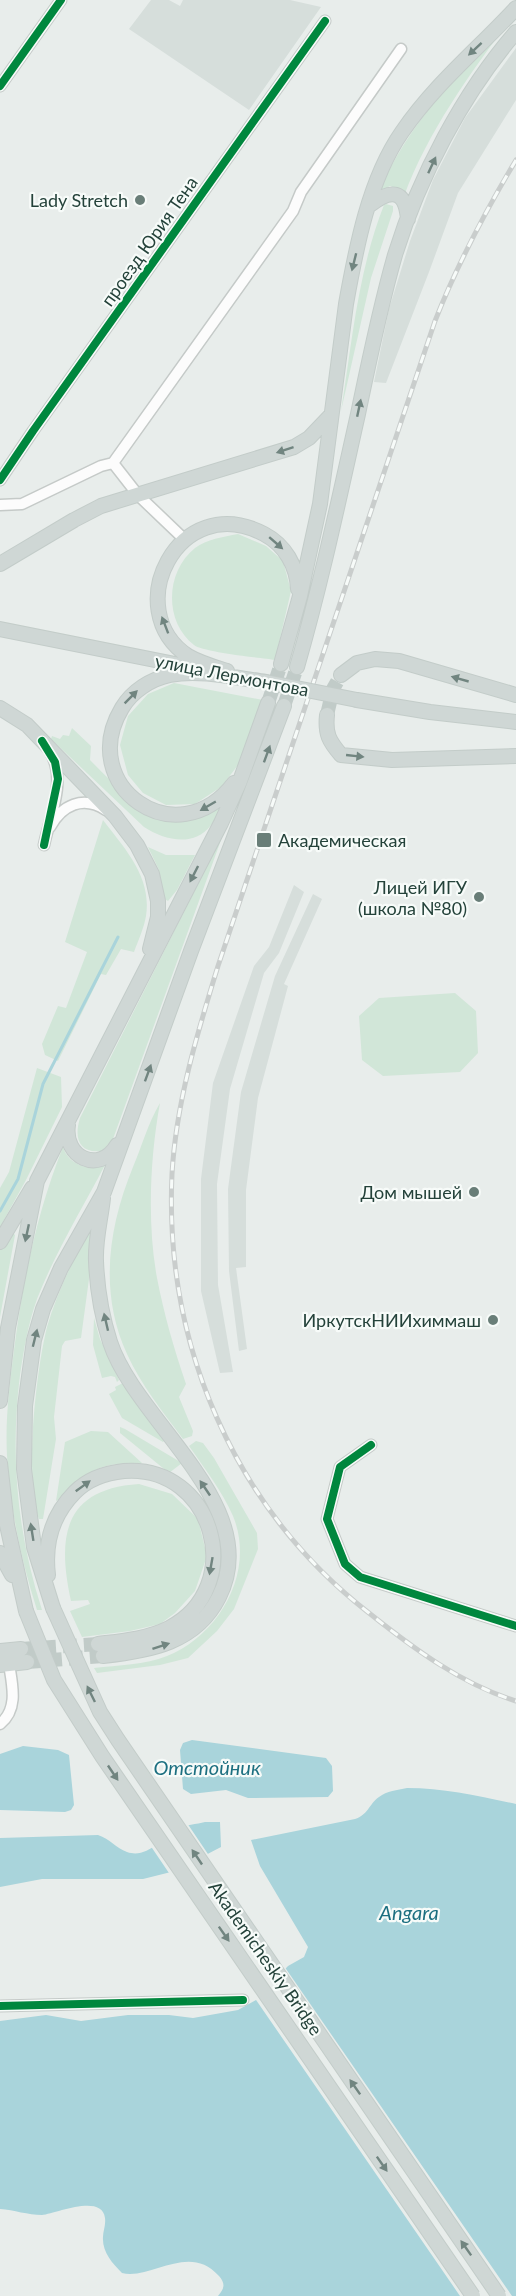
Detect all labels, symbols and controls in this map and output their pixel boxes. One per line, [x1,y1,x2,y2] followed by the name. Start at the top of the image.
[467,42,482,56] one-way arrow
[427,157,436,174] one-way arrow
[96,172,202,310] street label: проезд Юрия Тена
[30,189,128,211] place label: Lady Stretch
[133,193,147,207] marker: Lady Stretch
[349,253,359,271] one-way arrow
[355,398,364,417] one-way arrow
[276,445,294,455] one-way arrow
[268,536,283,549] one-way arrow
[160,616,170,634] one-way arrow
[153,649,311,701] street label: улица Лермонтова
[451,674,469,683] one-way arrow
[124,690,138,704] one-way arrow
[263,745,273,763] one-way arrow
[345,751,364,761] one-way arrow
[199,801,216,811] one-way arrow
[278,829,406,851] place label: Академическая
[255,831,273,849] marker: Академическая
[190,865,199,882] one-way arrow
[358,876,468,919] place label: Лицей ИГУ (школа №80)
[472,890,486,904] marker: Лицей ИГУ (школа №80)
[143,1063,153,1081] one-way arrow
[361,1181,462,1203] place label: Дом мышей
[467,1185,481,1199] marker: Дом мышей
[21,1223,31,1242] one-way arrow
[302,1309,481,1331] place label: ИркутскНИИхиммаш
[100,1312,110,1331] one-way arrow
[486,1313,500,1327] marker: ИркутскНИИхиммаш
[30,1329,40,1347] one-way arrow
[74,1480,90,1492] one-way arrow
[199,1480,211,1496] one-way arrow
[27,1522,36,1541] one-way arrow
[206,1557,215,1576] one-way arrow
[152,1641,170,1650] one-way arrow
[86,1685,96,1702] one-way arrow
[153,1755,261,1779] water label: Отстойник
[108,1765,119,1781] one-way arrow
[191,1850,203,1866] one-way arrow
[205,1877,327,2039] street label: Akademicheskiy Bridge
[378,1900,439,1924] water label: Angara
[218,1926,229,1942] one-way arrow
[349,2080,361,2096] one-way arrow
[376,2155,388,2171] one-way arrow
[460,2240,472,2256] one-way arrow

